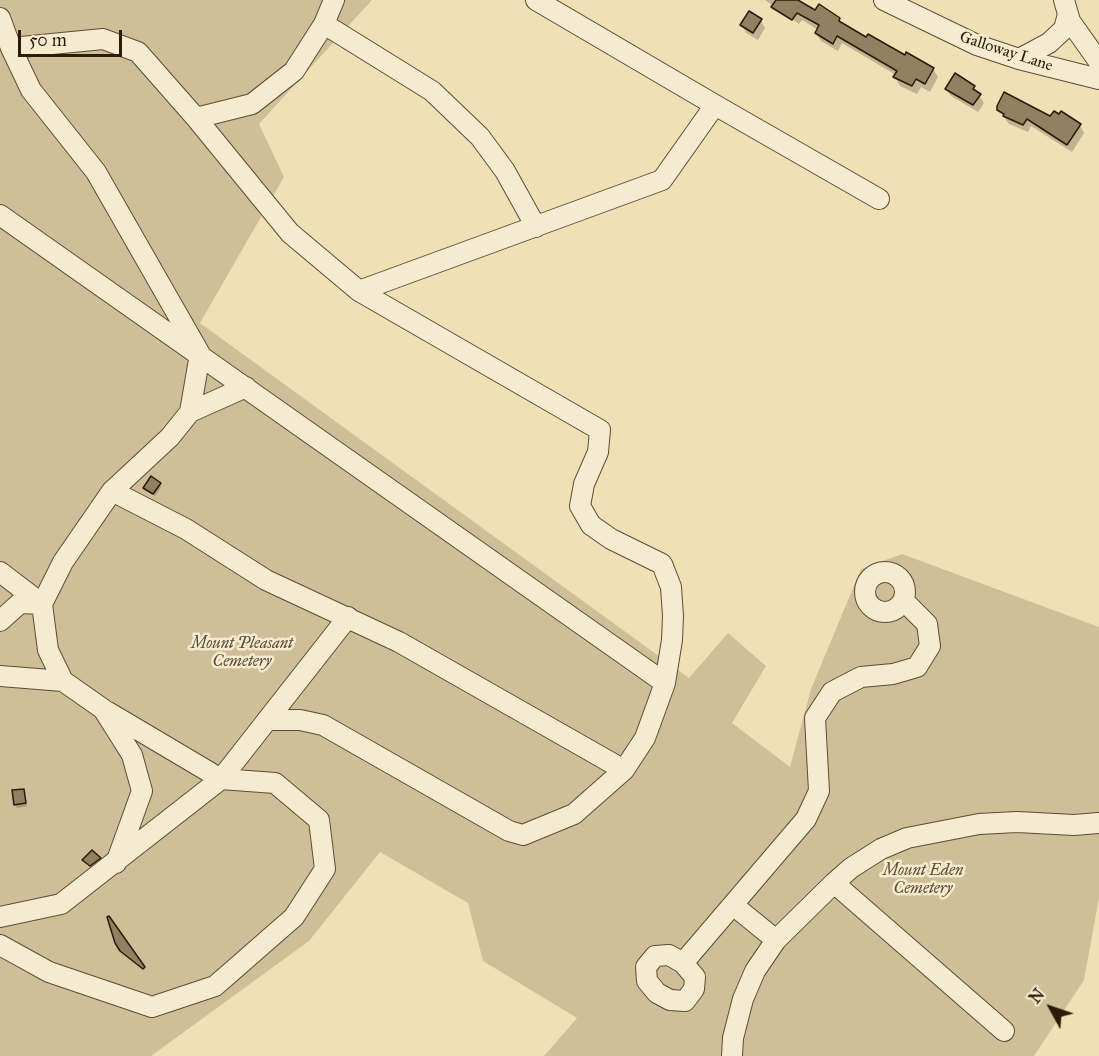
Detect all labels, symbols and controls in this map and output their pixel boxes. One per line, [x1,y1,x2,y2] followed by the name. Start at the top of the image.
[21,18,124,56] scale bar
[957,28,1055,76] street label: Galloway Lane
[29,29,67,51] text: 50 m
[191,634,293,672] park label: Mount Pleasant Cemetery
[883,861,963,899] park label: Mount Eden Cemetery
[1021,978,1081,1038] north arrow
[1025,985,1048,1007] text: N

